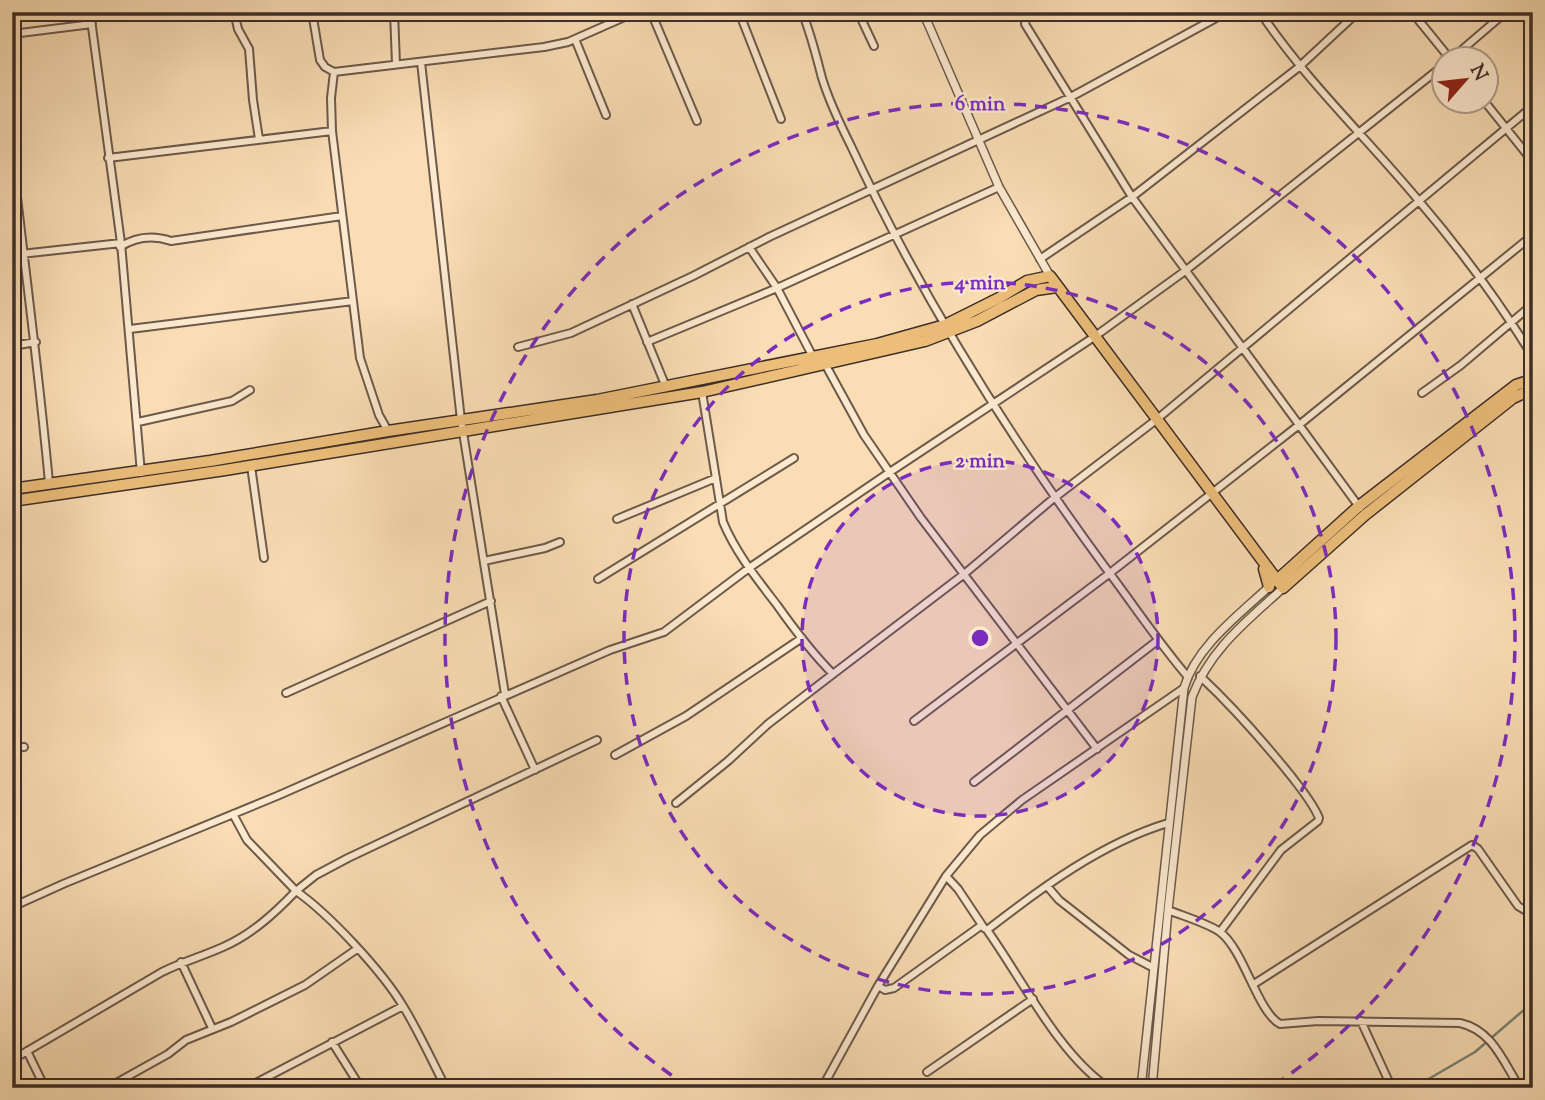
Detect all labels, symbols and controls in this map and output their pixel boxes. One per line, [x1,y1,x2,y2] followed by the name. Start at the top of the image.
[1430,46,1500,116] north arrow
[1462,60,1493,86] text: N
[955,90,1006,120] text: 6 min
[954,269,1006,299] text: 4 min
[955,447,1006,477] text: 2 min
[968,626,992,650] centre of rings

